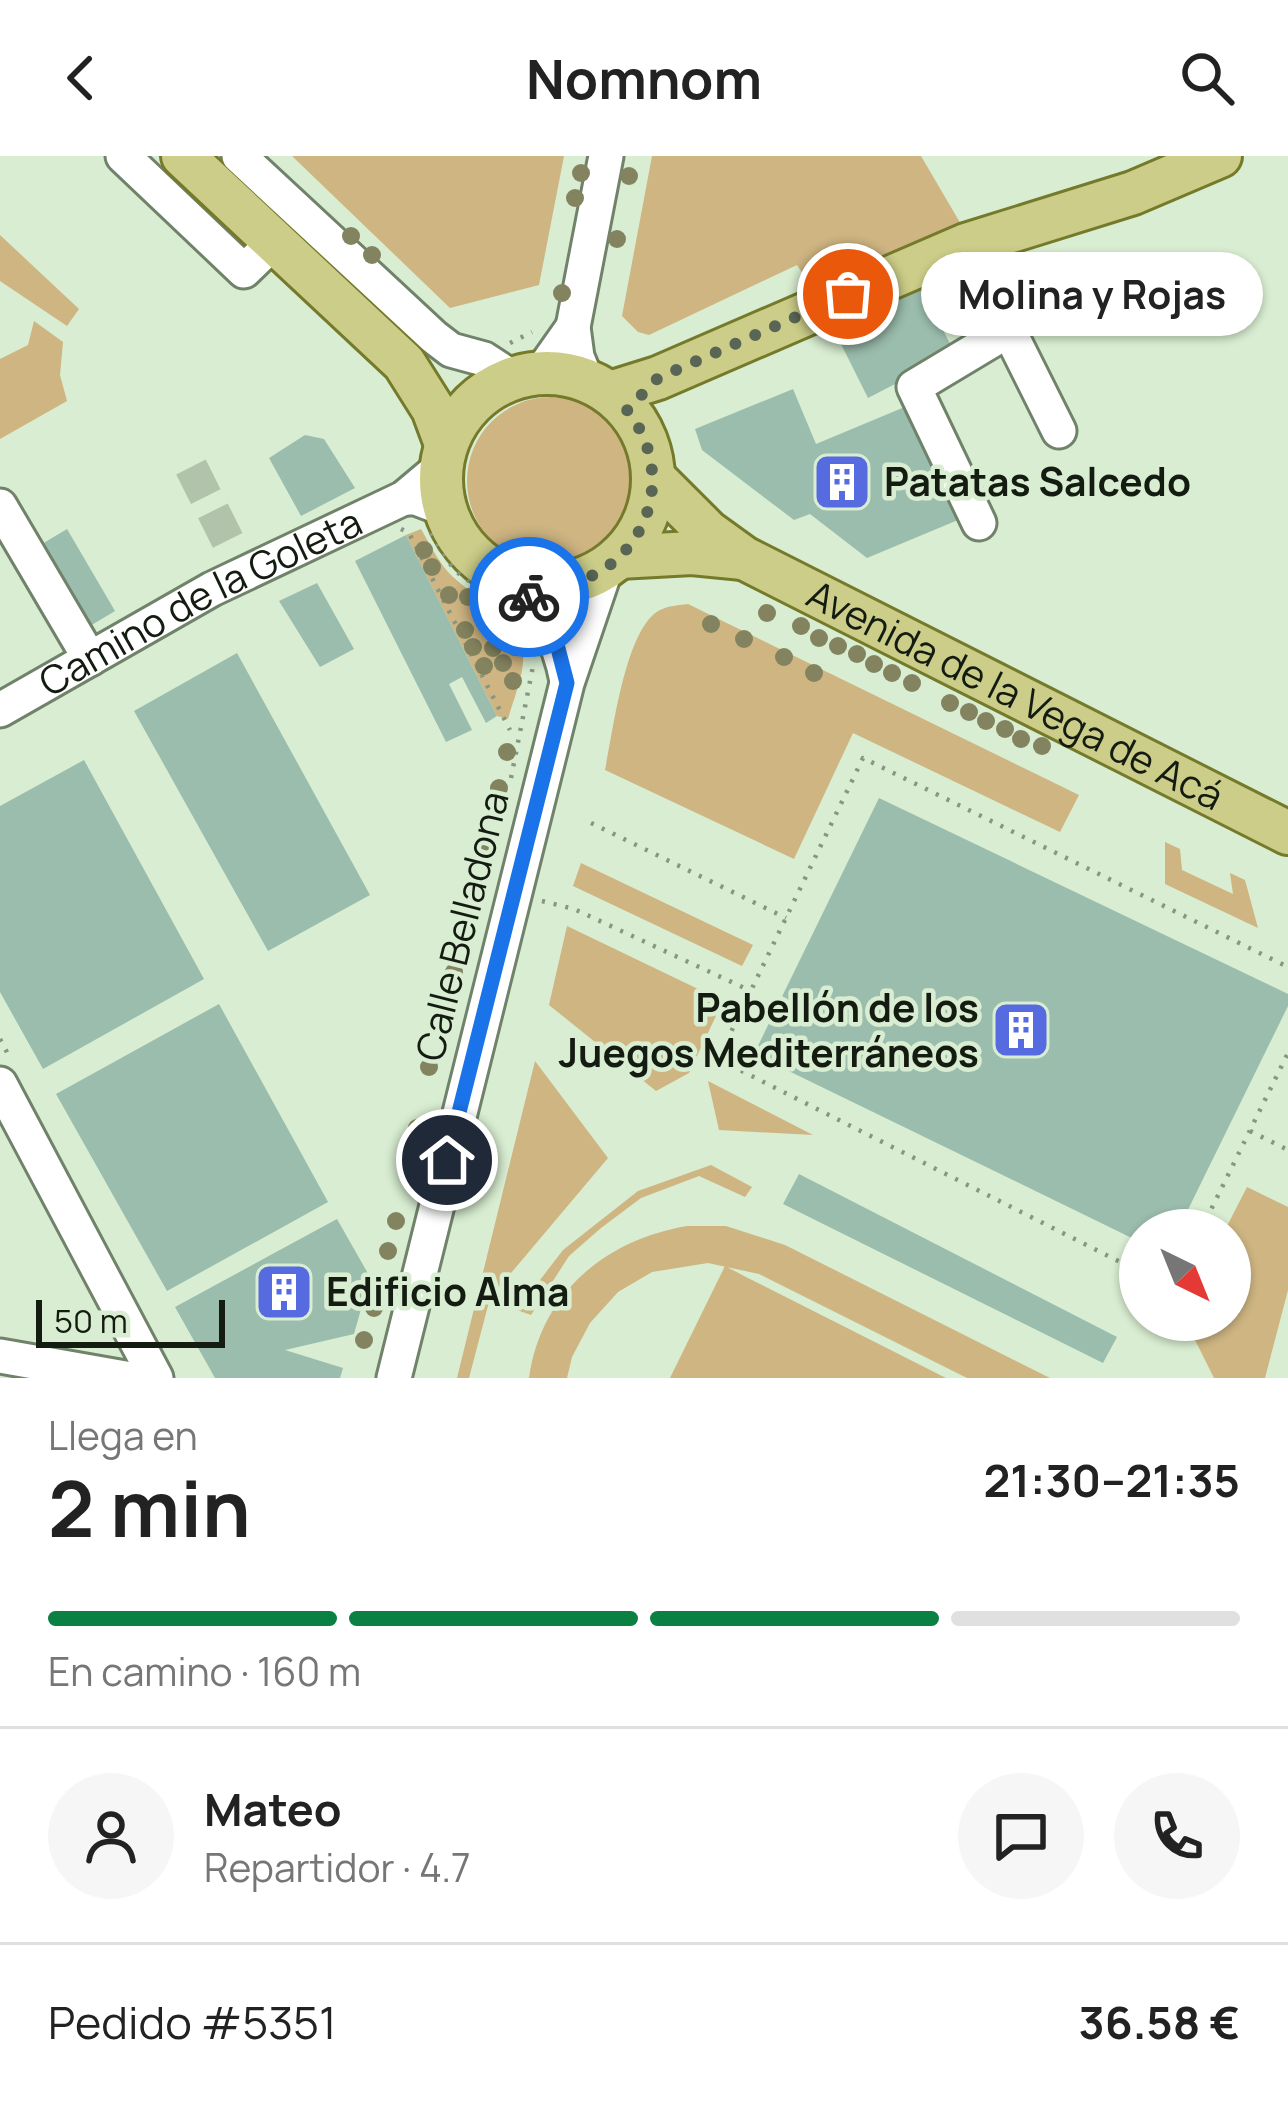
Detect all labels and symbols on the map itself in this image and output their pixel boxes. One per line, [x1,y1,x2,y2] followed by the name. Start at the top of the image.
[797,243,899,345] pin
[920,252,1262,336] callout: Molina y Rojas
[811,451,873,513] building icon: Patatas Salcedo
[884,454,1191,508] place label: Patatas Salcedo
[29,494,370,708] street label: Camino de la Goleta
[469,537,589,657] courier
[798,566,1233,822] street label: Avenida de la Vega de Acá
[401,785,521,1066] street label: Calle Belladona
[559,980,979,1079] place label: Pabellón de los Juegos Mediterráneos
[990,999,1052,1061] building icon: Pabellón de los Juegos Mediterráneos
[396,1109,498,1211] pin
[1119,1209,1251,1341] north arrow
[253,1261,315,1323] building icon: Edificio Alma
[326,1264,569,1318] place label: Edificio Alma
[36,1294,225,1347] scale bar

